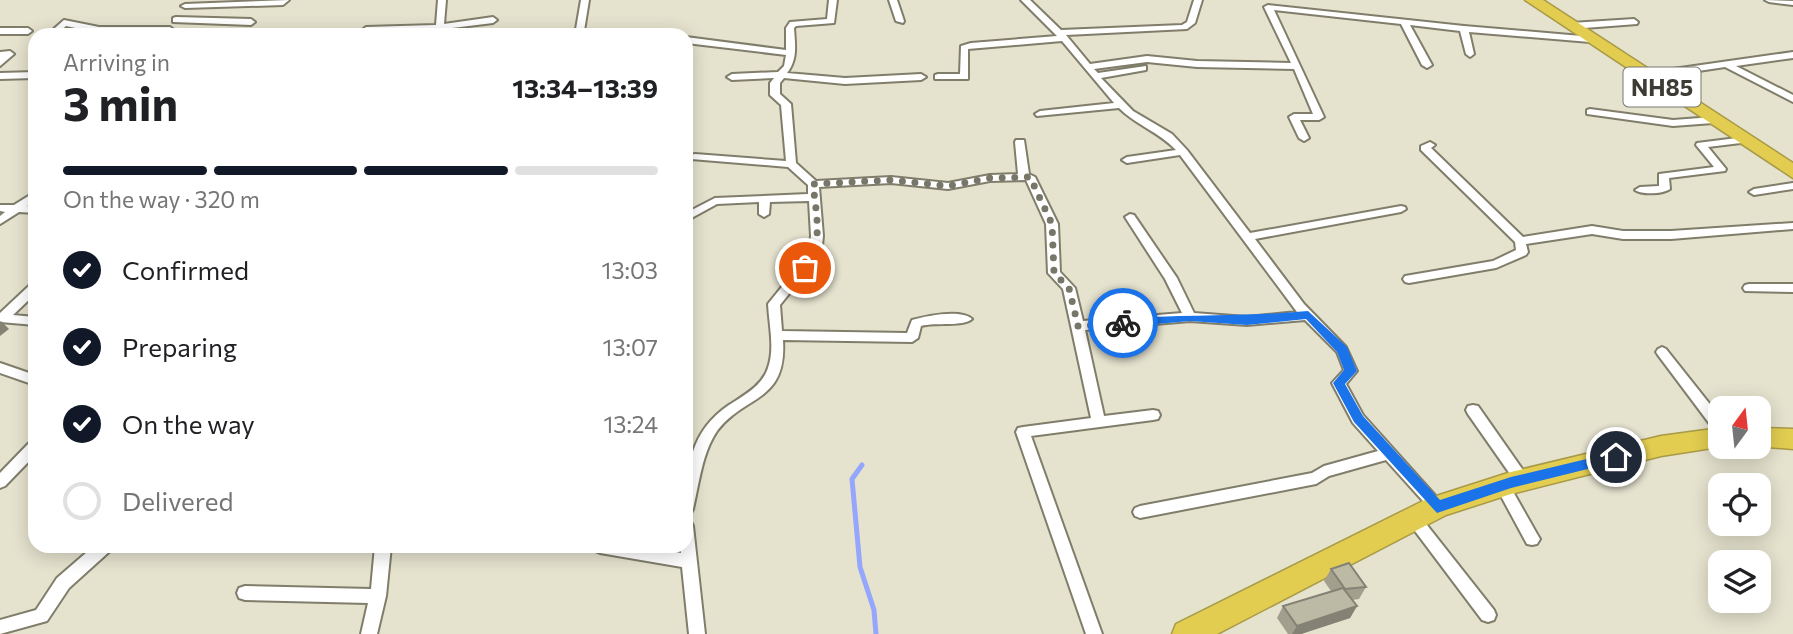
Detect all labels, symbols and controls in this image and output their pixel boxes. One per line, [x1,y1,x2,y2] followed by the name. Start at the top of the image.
[63,48,170,76] text: Arriving in
[1624,68,1700,106] road number: NH85
[512,72,658,103] text: 13:34–13:39
[63,74,178,130] text: 3 min
[63,185,260,213] text: On the way · 320 m
[775,238,835,298] pin
[786,249,824,287] icon: bag
[63,251,101,289] icon: check
[122,254,249,285] text: Confirmed
[602,256,658,284] text: 13:03
[1088,288,1158,358] courier
[1104,304,1142,342] icon: bike
[63,328,101,366] icon: check
[122,331,237,362] text: Preparing
[603,333,658,361] text: 13:07
[1708,396,1771,458] north arrow
[1708,396,1771,613] map controls
[63,405,101,443] icon: check
[122,408,255,439] text: On the way
[603,410,658,438] text: 13:24
[1586,427,1646,487] pin
[1597,438,1635,476] icon: home
[1708,473,1771,536] button: locate
[122,485,233,516] text: Delivered
[1708,550,1771,613] button: layers

